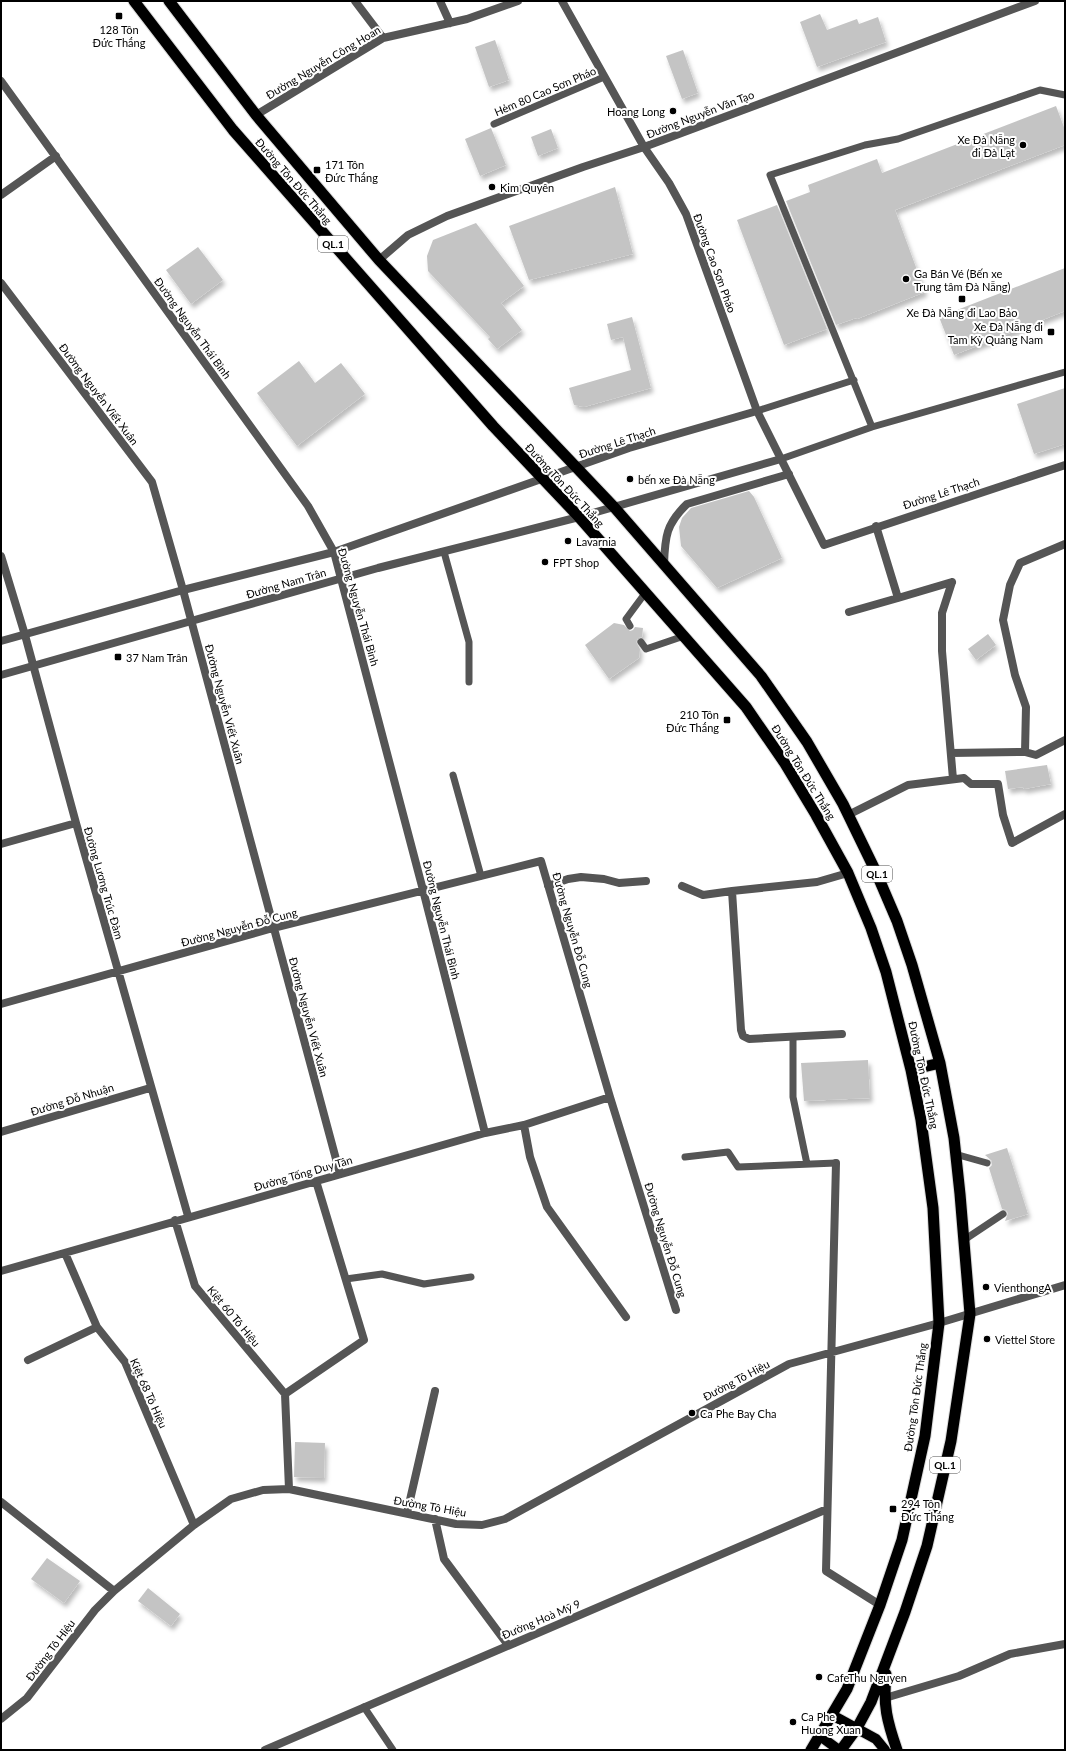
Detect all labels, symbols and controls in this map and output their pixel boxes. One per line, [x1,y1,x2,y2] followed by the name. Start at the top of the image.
[114,11,124,21] marker: 128 Tôn Đức Thắng
[93,23,146,49] place label: 128 Tôn Đức Thắng
[263,23,383,101] street label: Đường Nguyễn Công Hoan
[492,64,598,118] street label: Hẻm 80 Cao Sơn Pháo
[644,87,756,141] street label: Đường Nguyễn Văn Tạo
[607,105,665,118] place label: Hoang Long
[668,106,678,116] marker: Hoang Long
[958,133,1015,159] place label: Xe Đà Nẵng đi Đà Lạt
[253,135,335,227] street label: Đường Tôn Đức Thắng
[1018,140,1028,150] marker: Xe Đà Nẵng đi Đà Lạt
[325,158,378,184] place label: 171 Tôn Đức Thắng
[312,165,322,175] marker: 171 Tôn Đức Thắng
[500,181,554,194] place label: Kim Quyên
[487,182,497,192] marker: Kim Quyên
[691,212,739,314] street label: Đường Cao Sơn Pháo
[318,236,348,252] road number: QL.1
[914,267,1011,293] place label: Ga Bán Vé (Bến xe Trung tâm Đà Nẵng)
[901,274,911,284] marker: Ga Bán Vé (Bến xe Trung tâm Đà Nẵng)
[152,275,234,381] street label: Đường Nguyễn Thái Bình
[957,294,967,304] marker: Xe Đà Nẵng đi Lao Bảo
[907,306,1017,319] place label: Xe Đà Nẵng đi Lao Bảo
[948,320,1043,346] place label: Xe Đà Nẵng đi Tam Kỳ Quảng Nam
[1046,327,1056,337] marker: Xe Đà Nẵng đi Tam Kỳ Quảng Nam
[57,341,141,447] street label: Đường Nguyễn Viết Xuân
[577,424,657,460] street label: Đường Lê Thạch
[523,440,607,530] street label: Đường Tôn Đức Thắng
[638,473,715,486] place label: bến xe Đà Nẵng
[625,474,635,484] marker: bến xe Đà Nẵng
[901,475,981,511] street label: Đường Lê Thạch
[576,535,616,548] place label: Lavarnia
[563,536,573,546] marker: Lavarnia
[336,547,382,667] street label: Đường Nguyễn Thái Bình
[553,556,599,569] place label: FPT Shop
[540,557,550,567] marker: FPT Shop
[244,565,328,601] street label: Đường Nam Trân
[203,643,247,765] street label: Đường Nguyễn Viết Xuân
[126,651,188,664] place label: 37 Nam Trân
[113,652,123,662] marker: 37 Nam Trân
[666,708,719,734] place label: 210 Tôn Đức Thắng
[722,715,732,725] marker: 210 Tôn Đức Thắng
[769,722,839,822] street label: Đường Tôn Đức Thắng
[82,825,126,941] street label: Đường Lương Trúc Đàm
[421,859,463,981] street label: Đường Nguyễn Thái Bình
[862,866,892,882] road number: QL.1
[550,871,596,990] street label: Đường Nguyễn Đỗ Cung
[179,905,299,949] street label: Đường Nguyễn Đỗ Cung
[287,956,331,1078] street label: Đường Nguyễn Viết Xuân
[906,1020,942,1130] street label: Đường Tôn Đức Thắng
[29,1080,115,1118] street label: Đường Đỗ Nhuận
[252,1153,354,1193] street label: Đường Tống Duy Tân
[642,1181,690,1299] street label: Đường Nguyễn Đỗ Cung
[994,1281,1052,1294] place label: VienthongA
[981,1282,991,1292] marker: VienthongA
[205,1283,263,1349] street label: Kiệt 60 Tô Hiệu
[995,1333,1055,1346] place label: Viettel Store
[982,1334,992,1344] marker: Viettel Store
[901,1342,929,1452] street label: Đường Tôn Đức Thắng
[128,1356,170,1430] street label: Kiệt 68 Tô Hiệu
[700,1357,772,1403] street label: Đường Tô Hiệu
[700,1407,777,1420] place label: Ca Phe Bay Cha
[687,1408,697,1418] marker: Ca Phe Bay Cha
[930,1457,960,1473] road number: QL.1
[393,1493,467,1519] street label: Đường Tô Hiệu
[901,1497,954,1523] place label: 294 Tôn Đức Thắng
[888,1504,898,1514] marker: 294 Tôn Đức Thắng
[500,1597,582,1641] street label: Đường Hoà Mỹ 9
[23,1617,77,1683] street label: Đường Tô Hiệu
[827,1671,907,1684] place label: CafeThu Nguyen
[814,1672,824,1682] marker: CafeThu Nguyen
[801,1710,861,1736] place label: Ca Phe Huong Xuan
[788,1717,798,1727] marker: Ca Phe Huong Xuan

